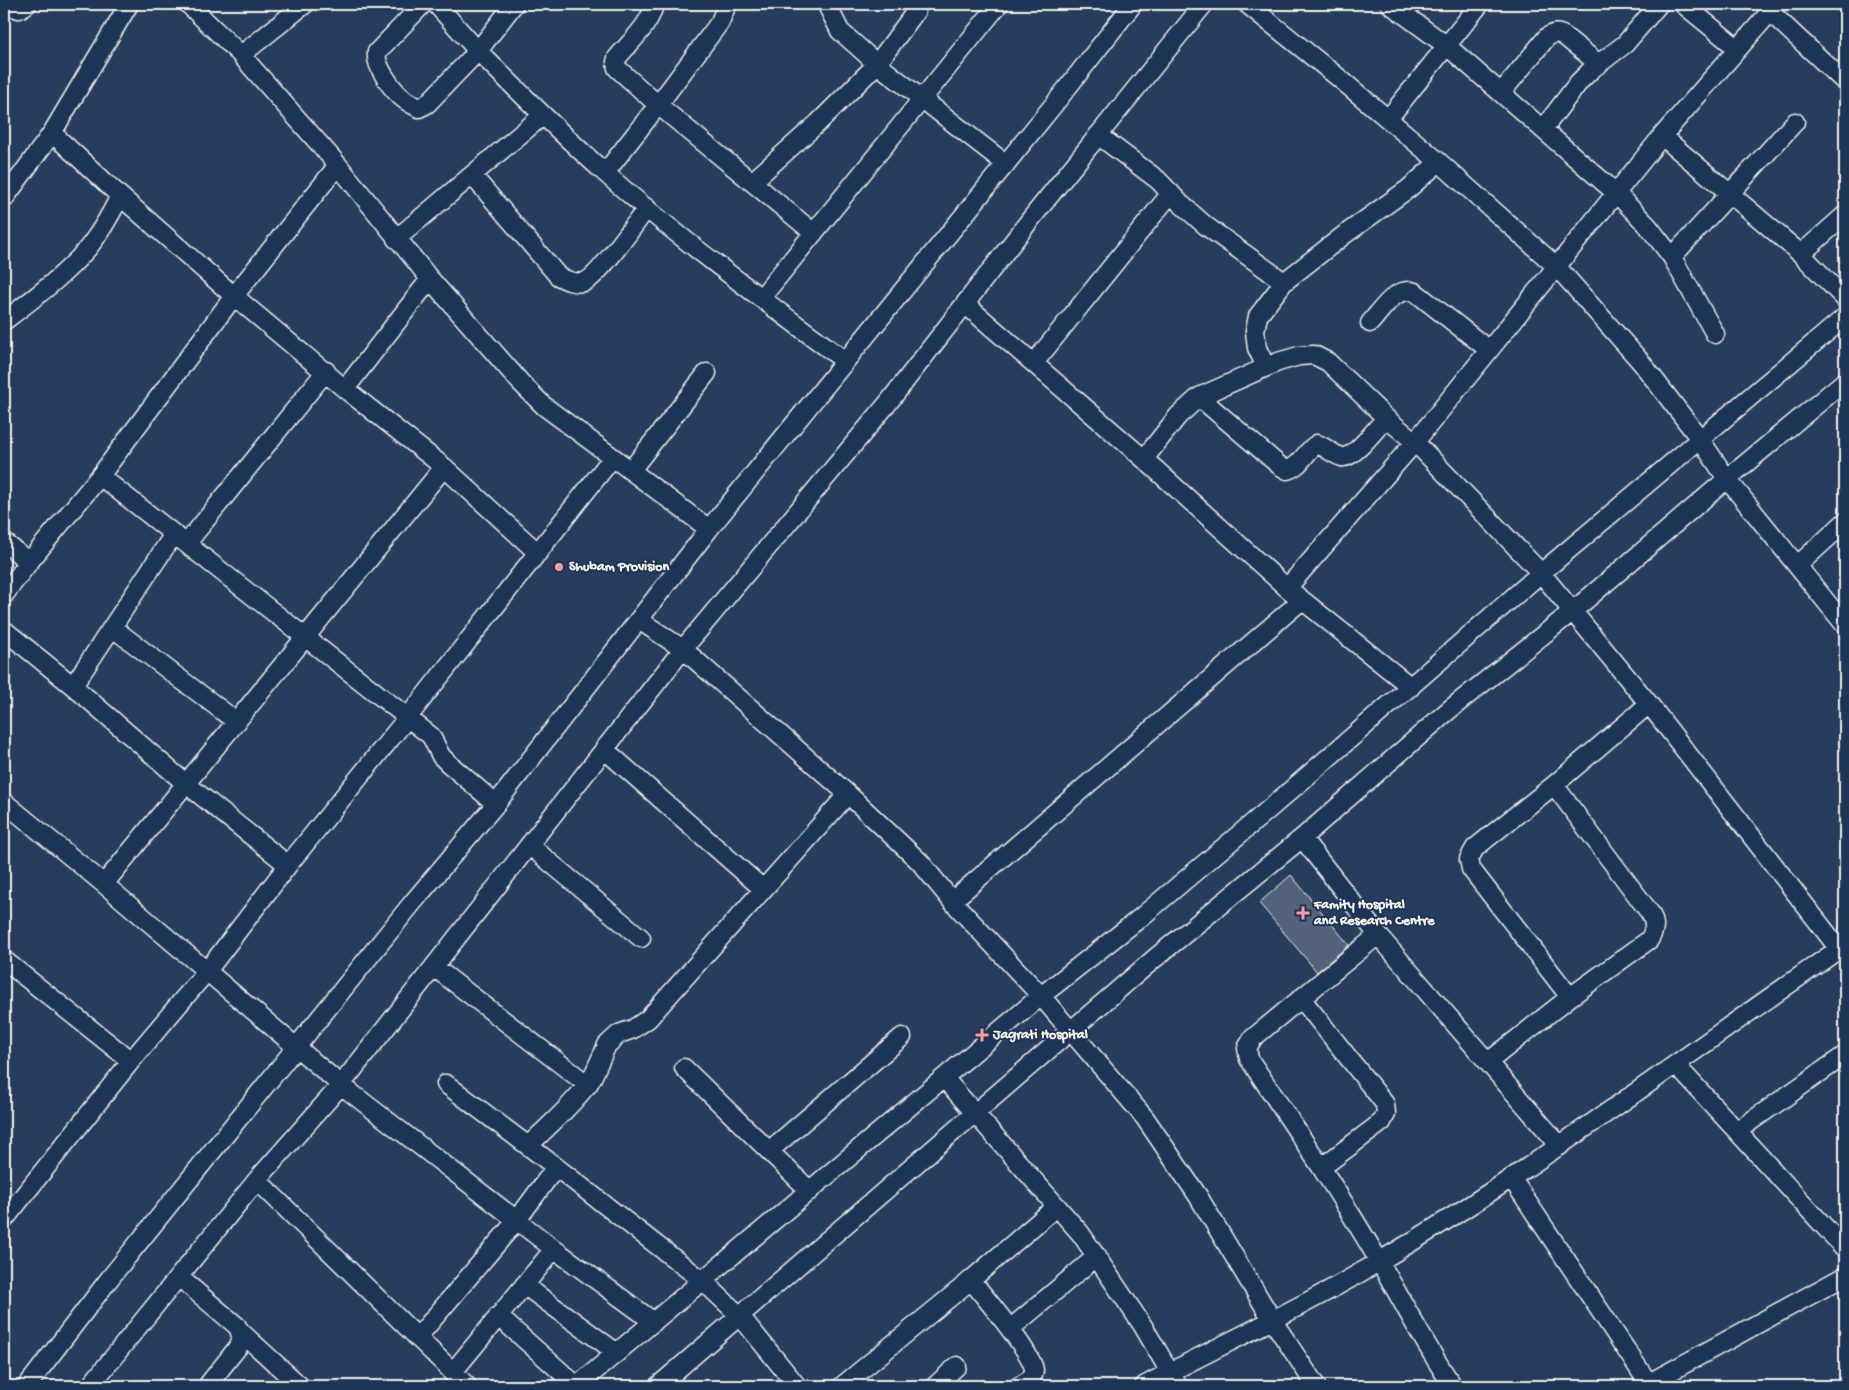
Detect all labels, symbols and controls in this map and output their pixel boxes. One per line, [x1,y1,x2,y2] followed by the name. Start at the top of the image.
[569,559,670,576] place label: Shubam Provision
[553,561,565,573] marker: Shubam Provision
[1313,897,1435,930] place label: Famity Hospital and Research Centre
[1296,906,1310,920] marker: Famity Hospital and Research Centre
[992,1027,1088,1044] place label: Jagrati Hospital
[975,1028,989,1042] marker: Jagrati Hospital

